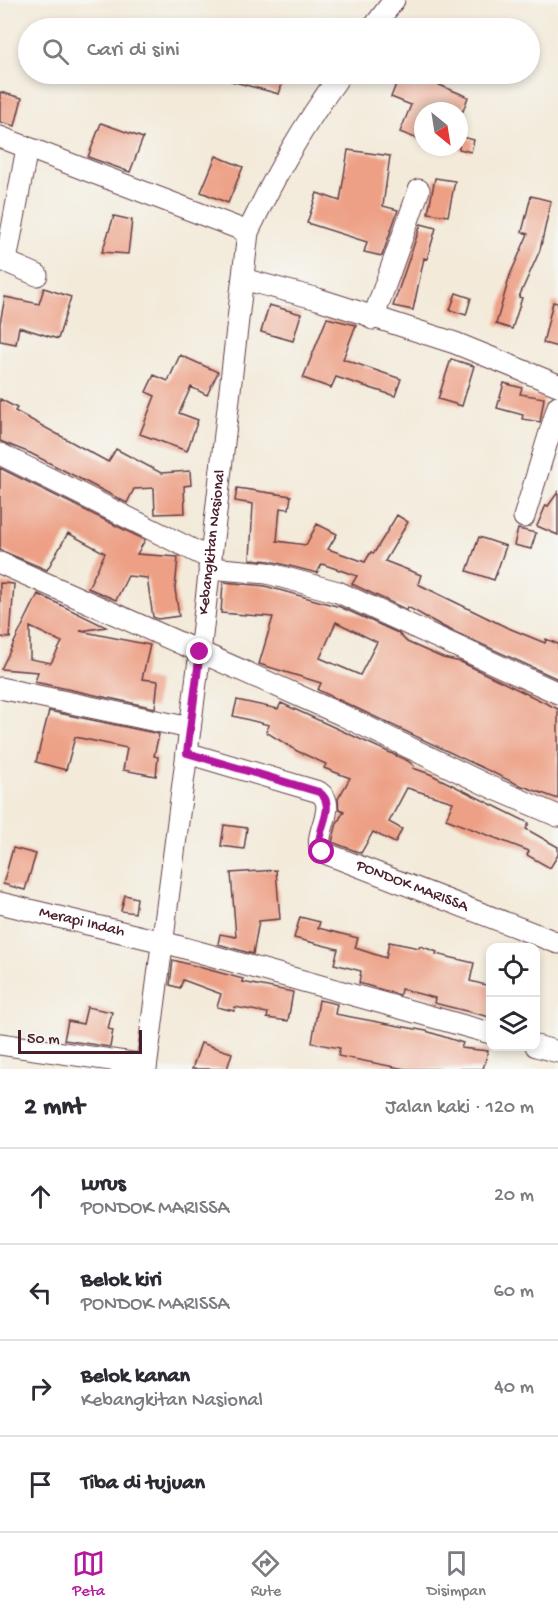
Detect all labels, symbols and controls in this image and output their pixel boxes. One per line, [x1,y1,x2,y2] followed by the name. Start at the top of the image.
[18,18,540,84] search box
[39,35,72,68] icon: search
[87,38,180,64] text: Cari di sini
[414,102,468,156] north arrow
[195,469,230,616] street label: Kebangkitan Nasional
[186,638,212,664] route end
[308,838,334,864] route start
[352,856,472,917] street label: PONDOK MARISSA
[37,903,127,942] street label: Merapi Indah
[486,943,540,1051] map controls
[486,943,540,997] button: locate
[486,997,540,1051] button: layers
[18,1027,142,1054] scale bar
[27,1031,60,1050] text: 50 m
[24,1093,84,1124] text: 2 mnt
[385,1097,534,1120] text: Jalan kaki · 120 m
[81,1172,126,1198] text: Lurus
[24,1180,57,1213] icon: ahead
[494,1185,534,1208] text: 20 m
[81,1198,229,1221] text: PONDOK MARISSA
[81,1268,162,1294] text: Belok kiri
[24,1276,57,1309] icon: left
[494,1281,534,1304] text: 60 m
[81,1294,229,1317] text: PONDOK MARISSA
[81,1364,190,1390] text: Belok kanan
[24,1372,57,1405] icon: right
[494,1377,534,1400] text: 40 m
[81,1390,263,1413] text: Kebangkitan Nasional
[24,1468,57,1501] icon: arrive
[81,1471,205,1497] text: Tiba di tujuan
[72,1547,105,1602] tab: Peta
[249,1547,282,1602] tab: Rute
[427,1547,486,1602] tab: Disimpan

